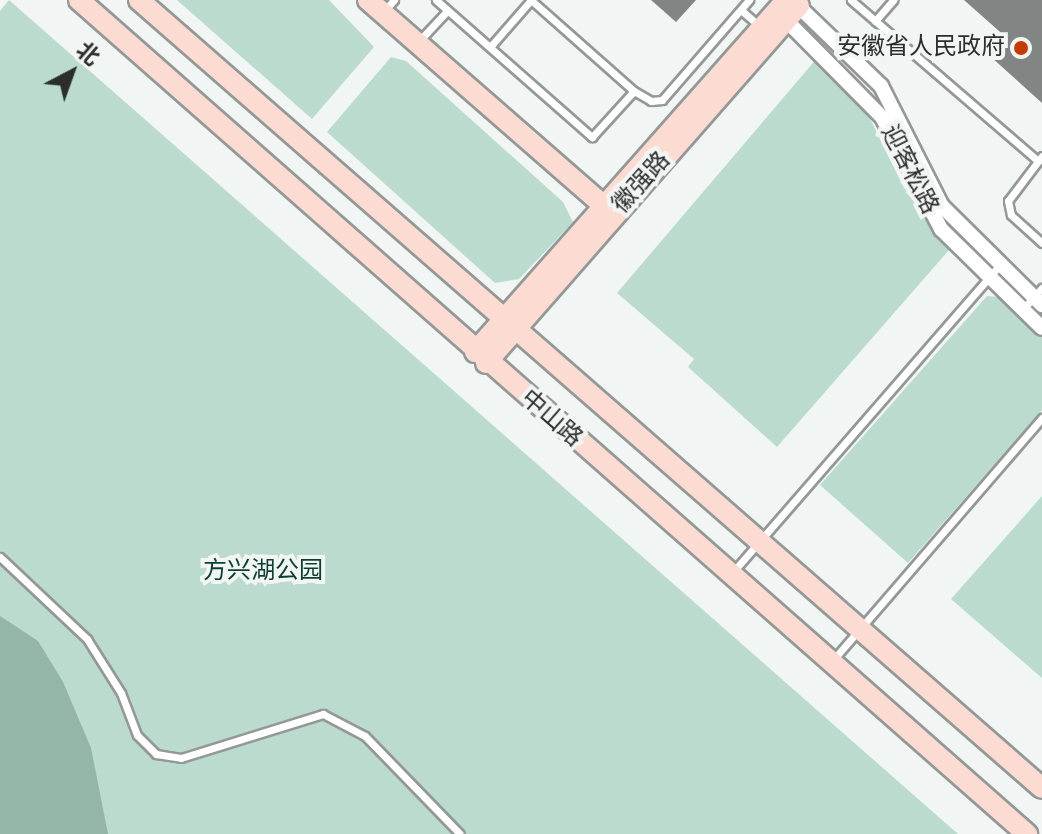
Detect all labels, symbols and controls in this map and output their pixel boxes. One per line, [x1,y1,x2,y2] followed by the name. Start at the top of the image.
[32,32,112,112] north arrow
[837,34,1005,62] place label: 安徽省人民政府
[72,38,103,69] text: 北
[1012,39,1030,57] marker: 安徽省人民政府
[874,121,944,219] street label: 迎客松路
[607,147,677,219] street label: 徽强路
[514,385,588,453] street label: 中山路
[203,558,323,586] park label: 方兴湖公园

